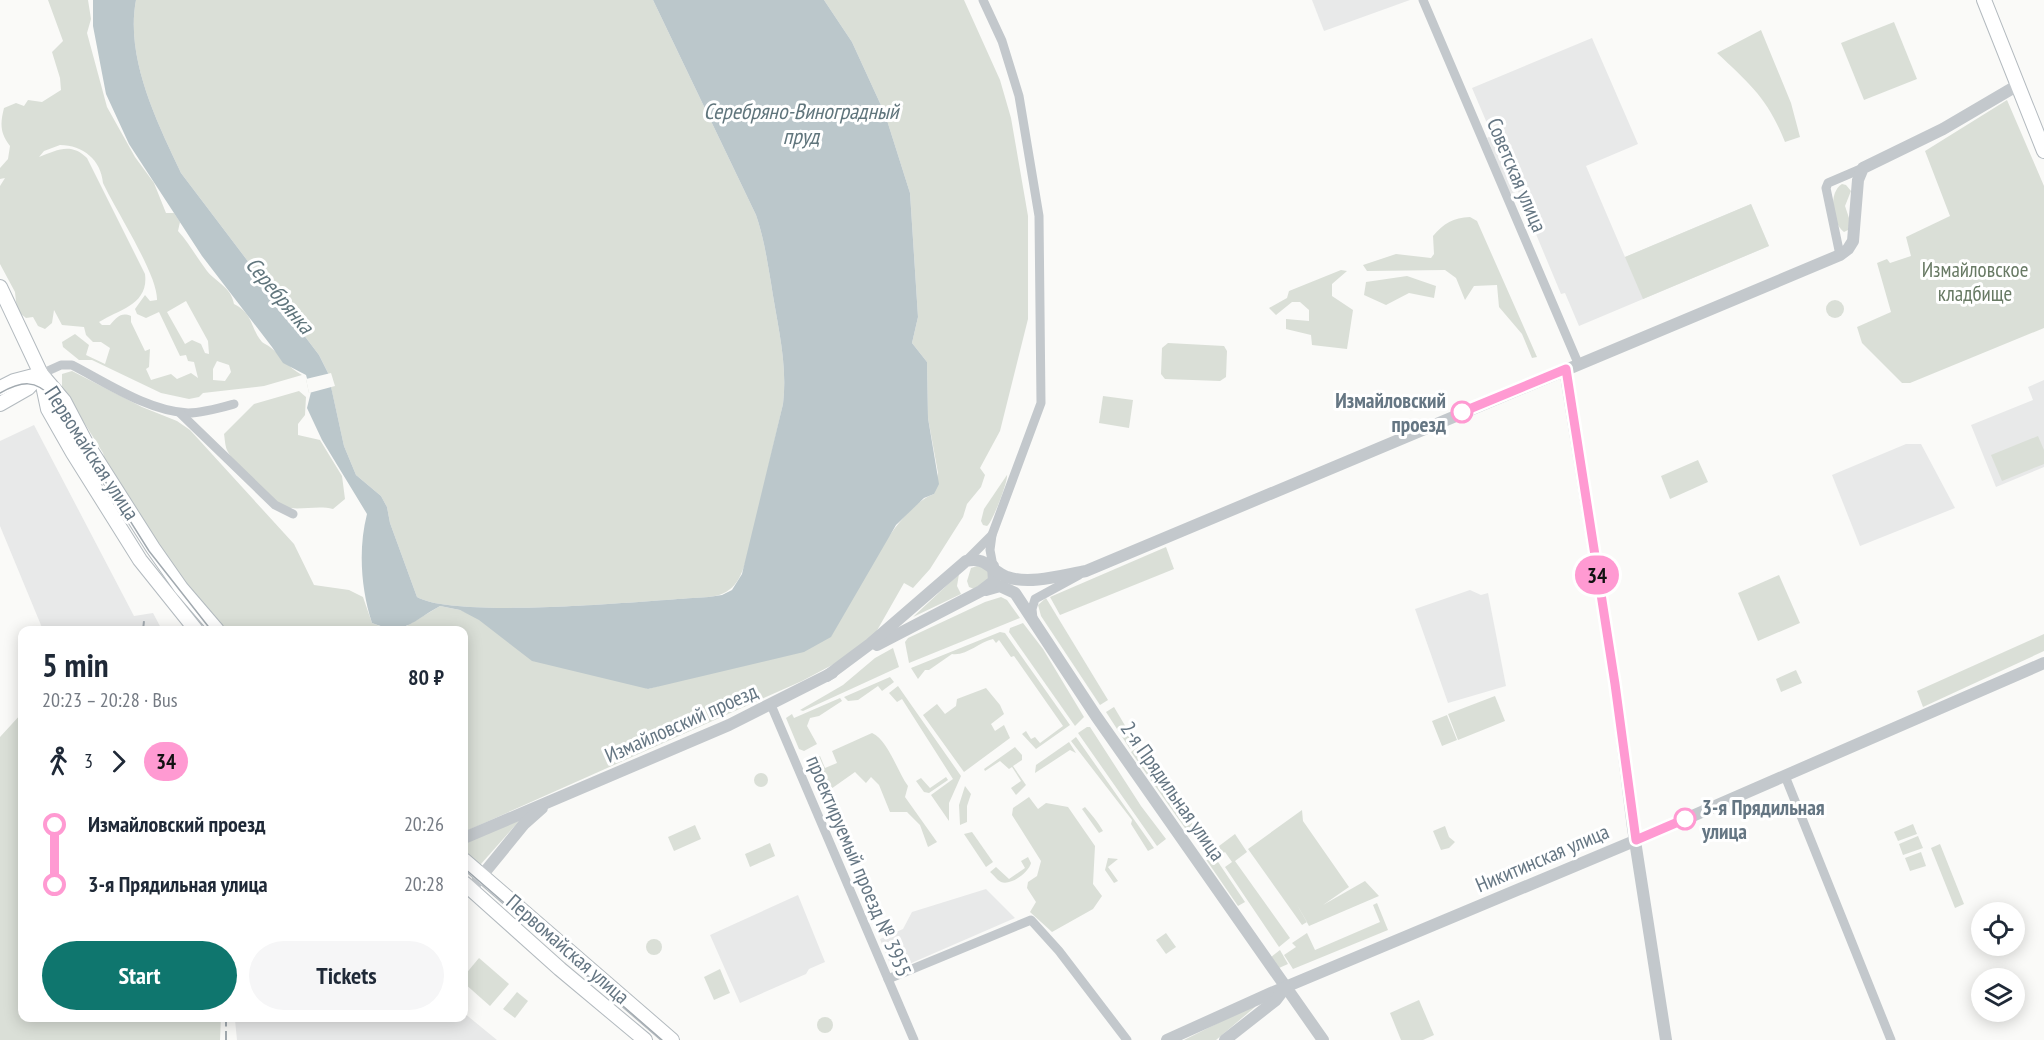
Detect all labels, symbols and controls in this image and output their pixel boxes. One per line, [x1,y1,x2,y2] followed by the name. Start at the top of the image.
[704,97,901,150] water label: Серебряно-Виноградный пруд
[1481,114,1553,236] street label: Советская улица
[240,251,321,340] water label: Серебрянка
[1922,256,2028,307] park label: Измайловское кладбище
[39,381,145,525] street label: Первомайская улица
[1335,387,1446,438] place label: Измайловский проезд
[1451,401,1473,423] marker: Измайловский проезд
[1570,556,1624,594] line badge: 34
[1587,562,1607,589] text: 34
[42,643,109,686] text: 5 min
[408,663,444,691] text: 80 ₽
[600,677,762,769] street label: Измайловский проезд
[42,687,177,713] text: 20:23 – 20:28 · Bus
[1115,716,1231,866] street label: 2-я Прядильная улица
[42,745,75,778] icon: walk
[102,745,135,778] icon: forward
[84,748,93,774] text: 3
[156,748,176,775] text: 34
[800,751,918,981] street label: проектируемый проезд № 3955
[1701,794,1825,845] place label: 3-я Прядильная улица
[1674,808,1696,830] marker: 3-я Прядильная улица
[88,810,266,838] text: Измайловский проезд
[404,811,444,837] text: 20:26
[1471,818,1613,898] street label: Никитинская улица
[88,870,268,898] text: 3-я Прядильная улица
[404,871,444,897] text: 20:28
[501,888,635,1010] street label: Первомайская улица
[1971,902,2025,1022] map controls
[1971,902,2025,956] button: locate
[42,941,237,1010] button: Start
[249,941,444,1010] button: Tickets
[1971,968,2025,1022] button: layers

